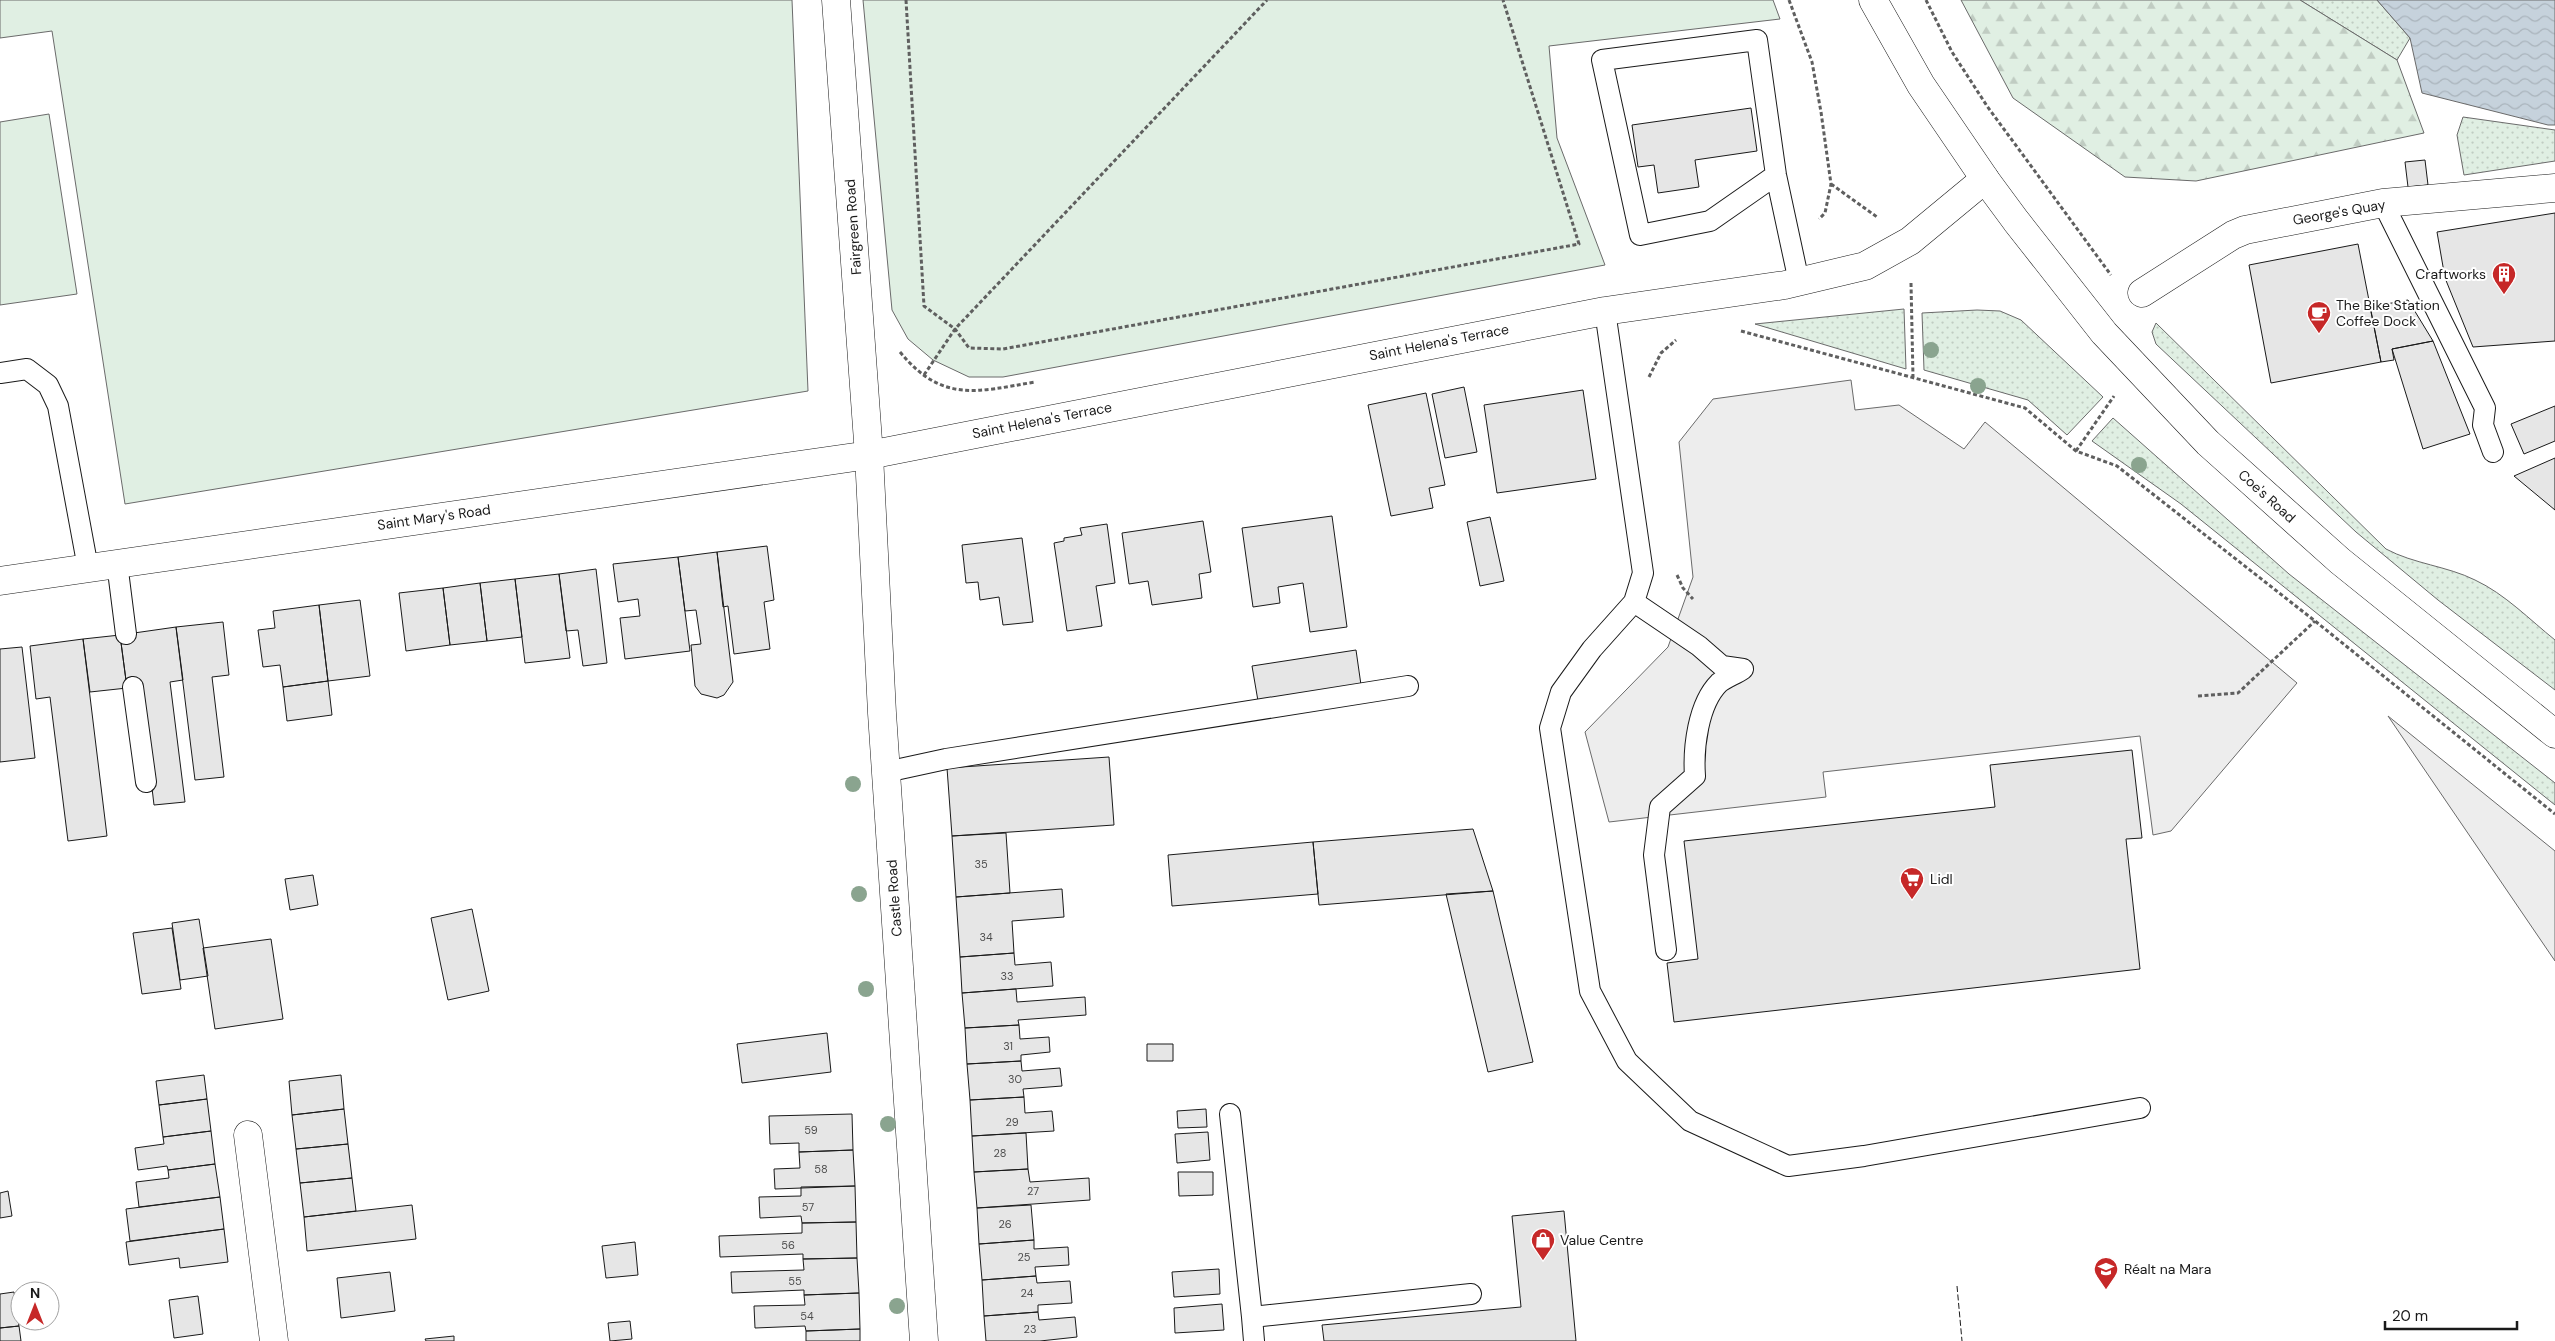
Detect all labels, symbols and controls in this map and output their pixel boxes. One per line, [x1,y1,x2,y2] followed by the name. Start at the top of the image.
[841,178,865,276] street label: Fairgreen Road
[2291,195,2387,229] street label: George's Quay
[2491,261,2517,295] building icon: Craftworks
[2415,265,2486,283] place label: Craftworks
[2336,296,2440,330] place label: The Bike Station Coffee Dock
[2306,300,2332,334] cafe icon: The Bike Station Coffee Dock
[1368,320,1510,364] street label: Saint Helena's Terrace
[971,398,1113,442] street label: Saint Helena's Terrace
[2234,465,2300,527] street label: Coe's Road
[376,500,492,534] street label: Saint Mary's Road
[974,857,988,871] house number: 35
[882,859,906,937] street label: Castle Road
[1899,866,1925,900] supermarket icon: Lidl
[1930,870,1953,888] place label: Lidl
[979,930,993,944] house number: 34
[1000,969,1014,983] house number: 33
[1003,1039,1013,1053] house number: 31
[1008,1072,1022,1086] house number: 30
[1005,1115,1019,1129] house number: 29
[804,1123,818,1137] house number: 59
[994,1146,1006,1160] house number: 28
[814,1162,828,1176] house number: 58
[1027,1184,1039,1198] house number: 27
[802,1200,814,1214] house number: 57
[998,1217,1012,1231] house number: 26
[1530,1227,1556,1261] shop icon: Value Centre
[1560,1231,1643,1249] place label: Value Centre
[781,1238,795,1252] house number: 56
[1017,1250,1031,1264] house number: 25
[2093,1256,2119,1290] school or university icon: Réalt na Mara
[2124,1260,2211,1278] place label: Réalt na Mara
[788,1274,802,1288] house number: 55
[10,1281,60,1331] north arrow
[30,1284,40,1302] text: N
[1021,1286,1034,1300] house number: 24
[2385,1298,2518,1330] scale bar
[2392,1306,2428,1326] text: 20 m
[800,1309,814,1323] house number: 54
[1024,1322,1036,1336] house number: 23

